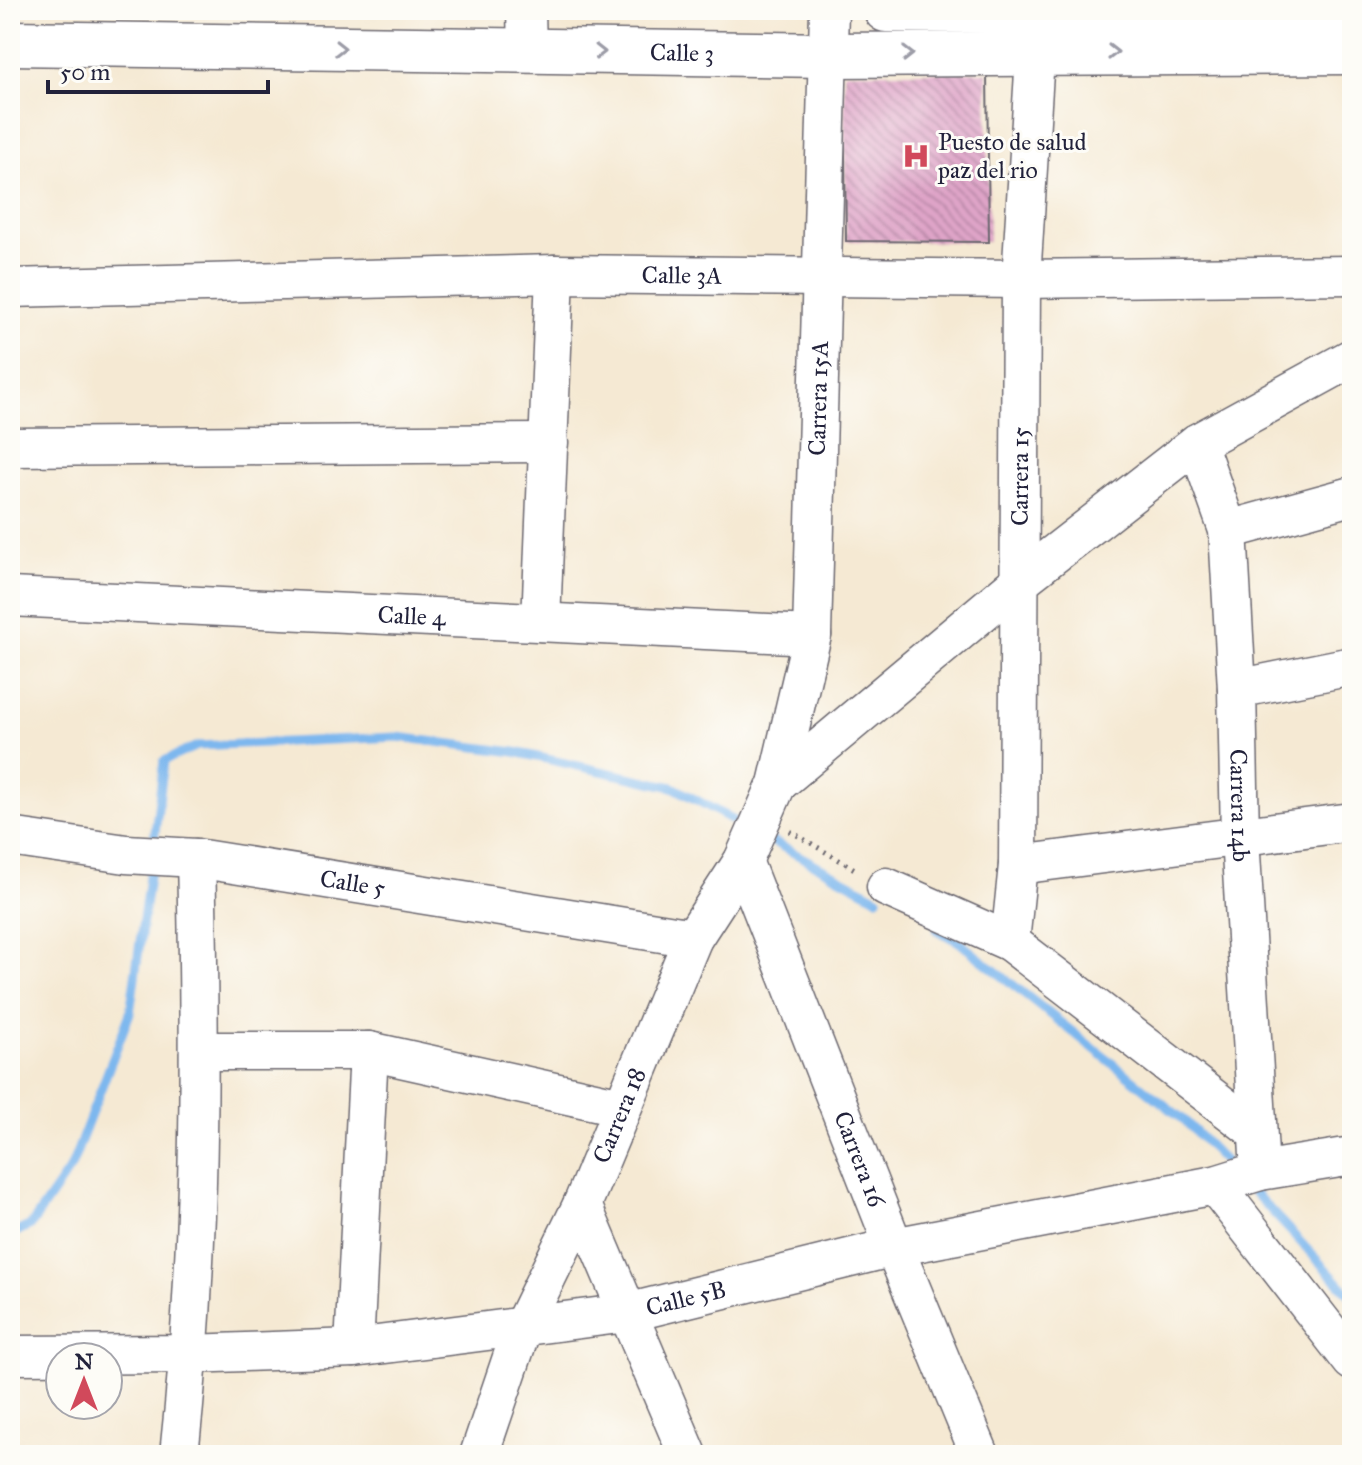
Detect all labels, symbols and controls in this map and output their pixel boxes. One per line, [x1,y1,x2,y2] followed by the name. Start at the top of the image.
[650,37,714,68] street label: Calle 3
[334,39,347,57] one-way arrow
[594,43,607,61] one-way arrow
[1107,43,1120,61] one-way arrow
[48,44,268,94] scale bar
[902,45,915,63] one-way arrow
[60,57,110,87] text: 50 m
[937,127,1087,185] place label: Puesto de salud paz del rio
[901,141,931,171] hospital icon: Puesto de salud paz del rio
[641,260,722,291] street label: Calle 3A
[802,340,835,456] street label: Carrera 15A
[1005,427,1035,526] street label: Carrera 15
[377,599,447,633] street label: Calle 4
[1223,748,1256,863] street label: Carrera 14b
[318,863,387,903] street label: Calle 5
[586,1063,652,1168] street label: Carrera 18
[827,1107,892,1212] street label: Carrera 16
[643,1274,729,1323] street label: Calle 5B
[44,1341,124,1421] north arrow
[75,1348,94,1375] text: N

